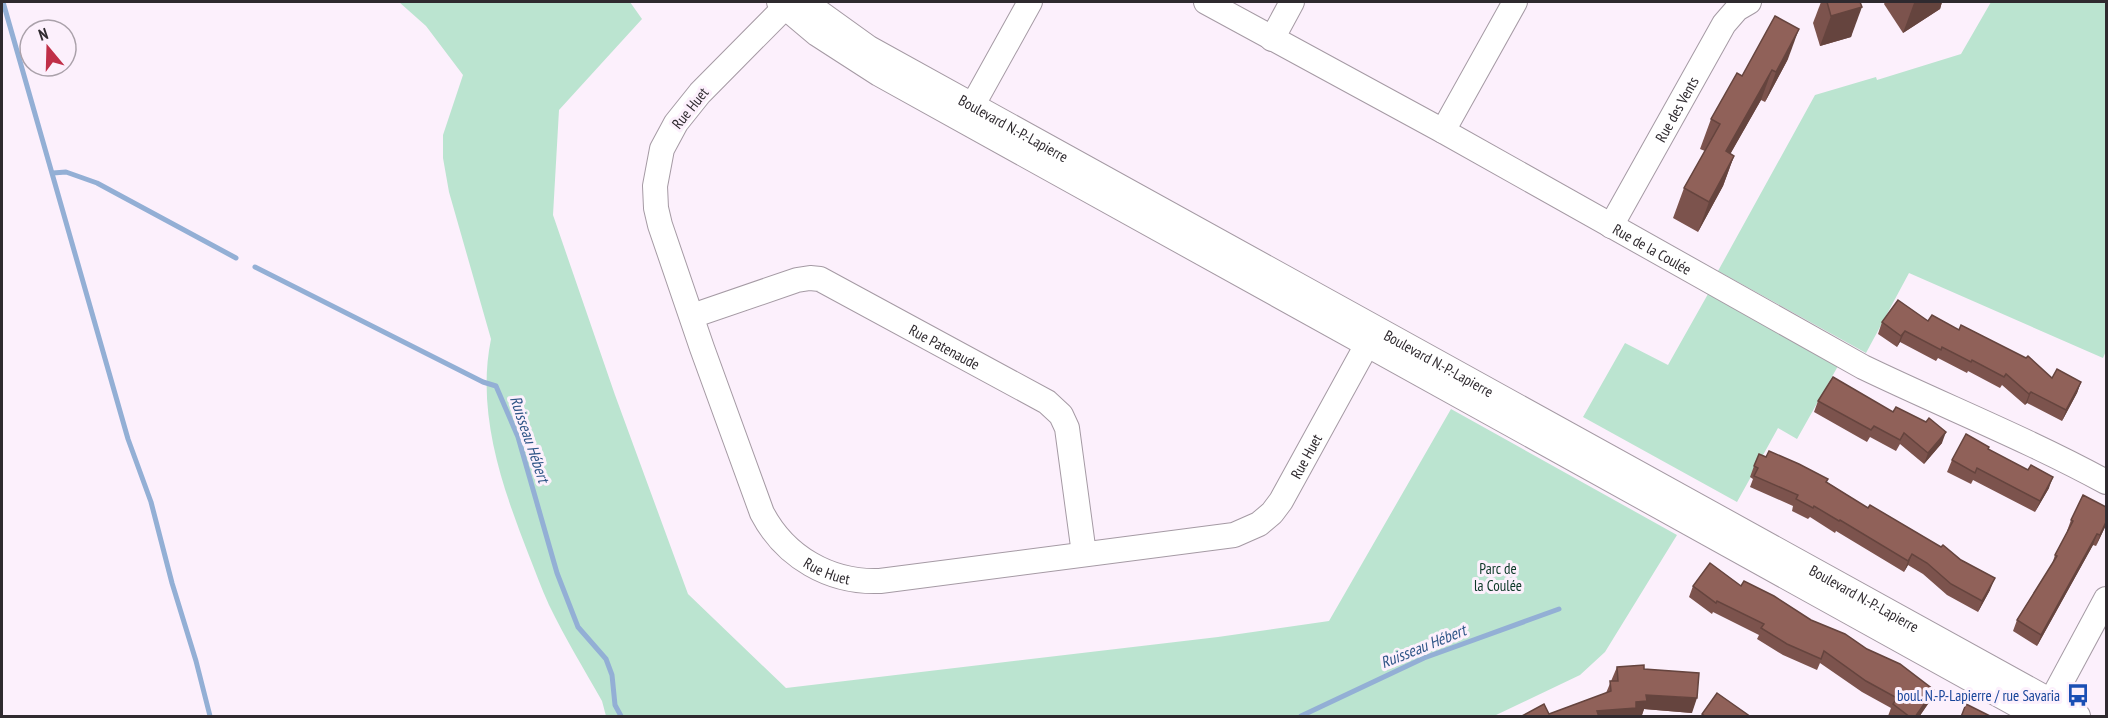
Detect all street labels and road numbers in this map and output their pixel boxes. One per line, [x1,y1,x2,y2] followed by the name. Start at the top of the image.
[1651,73,1702,145] street label: Rue des Vents
[668,83,712,133] street label: Rue Huet
[956,90,1072,166] street label: Boulevard N.-P.-Lapierre
[1610,219,1695,278] street label: Rue de la Coulée
[906,320,983,373] street label: Rue Patenaude
[1381,325,1497,401] street label: Boulevard N.-P.-Lapierre
[1286,430,1326,482] street label: Rue Huet
[801,553,852,588] street label: Rue Huet
[1806,560,1922,636] street label: Boulevard N.-P.-Lapierre

